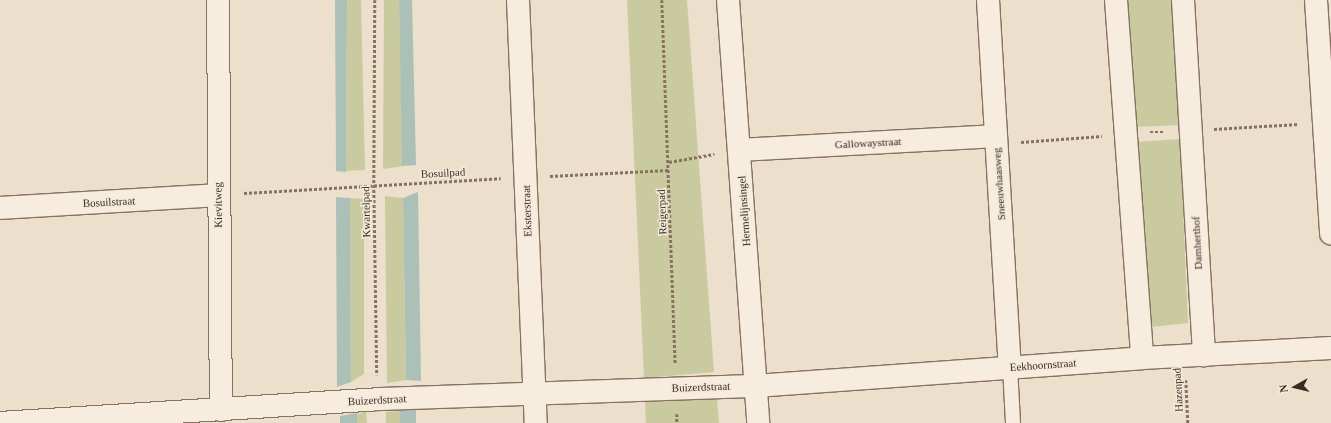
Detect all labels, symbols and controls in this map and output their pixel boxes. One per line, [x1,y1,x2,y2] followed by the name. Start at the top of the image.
[834,135,902,151] street label: Gallowaystraat
[990,147,1008,221] street label: Sneeuwhaasweg
[420,165,466,181] street label: Bosuilpad
[735,175,753,247] street label: Hermelijnsingel
[211,182,225,228] street label: Kievitweg
[519,185,535,237] street label: Eksterstraat
[359,186,373,238] street label: Kwartelpad
[655,189,669,235] street label: Reigerpad
[82,194,136,210] street label: Bosuilstraat
[1189,216,1205,270] street label: Damherthof
[1009,356,1077,374] street label: Eekhoornstraat
[1275,367,1315,407] north arrow
[1170,368,1186,412] street label: Hazenpad
[671,379,731,395] street label: Buizerdstraat
[1277,384,1290,393] text: N
[347,392,407,408] street label: Buizerdstraat

